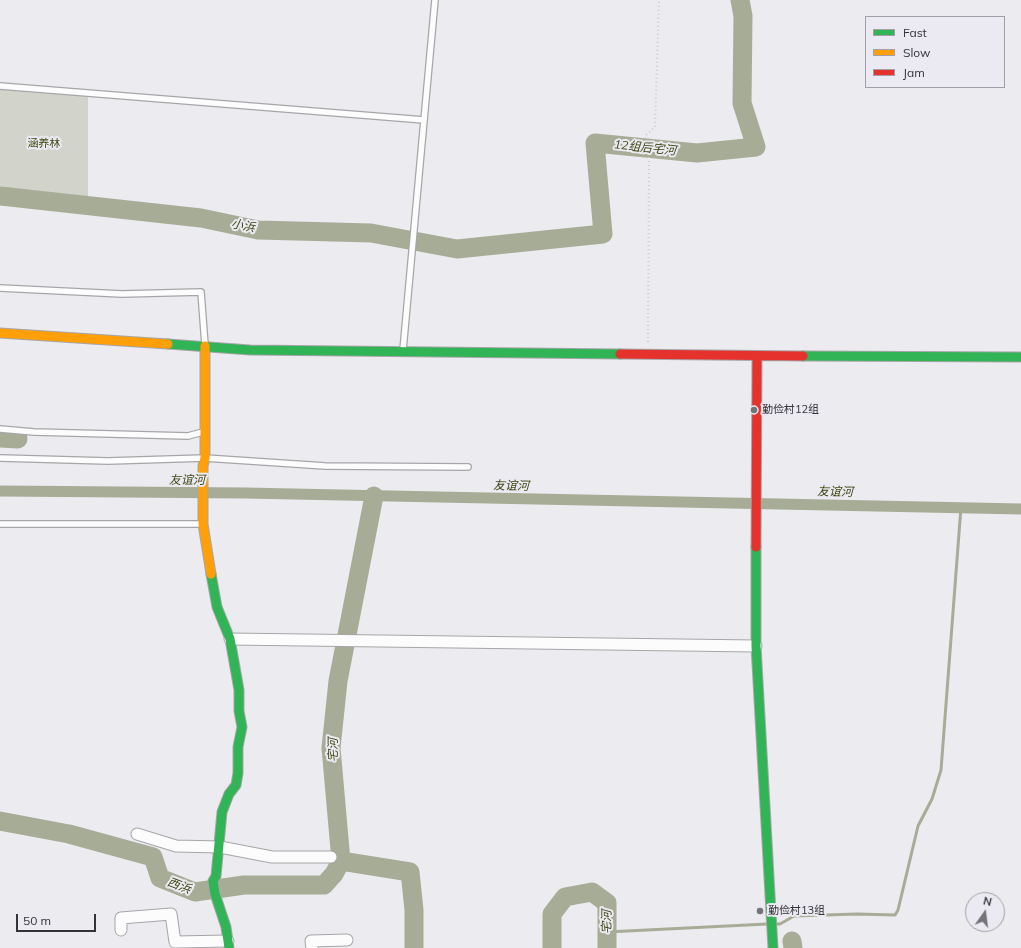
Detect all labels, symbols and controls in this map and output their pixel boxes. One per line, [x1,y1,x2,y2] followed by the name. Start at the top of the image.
[865,16,1005,88] legend
[903,25,927,40] text: Fast
[903,45,931,60] text: Slow
[903,65,925,80] text: Jam
[28,137,60,151] park label: 涵养林
[613,138,677,158] water label: 12组后宅河
[230,217,256,235] water label: 小浜
[762,403,819,417] place label: 勤俭村12组
[749,405,759,415] marker: 勤俭村12组
[169,473,205,487] water label: 友谊河
[493,478,529,494] water label: 友谊河
[817,484,853,500] water label: 友谊河
[326,738,340,762] water label: 宅河
[165,875,193,897] water label: 西浜
[965,892,1005,932] north arrow
[982,894,993,909] text: N
[768,904,825,918] place label: 勤俭村13组
[18,906,98,932] scale bar
[755,906,765,916] marker: 勤俭村13组
[600,910,614,934] water label: 宅河
[23,913,51,928] text: 50 m

